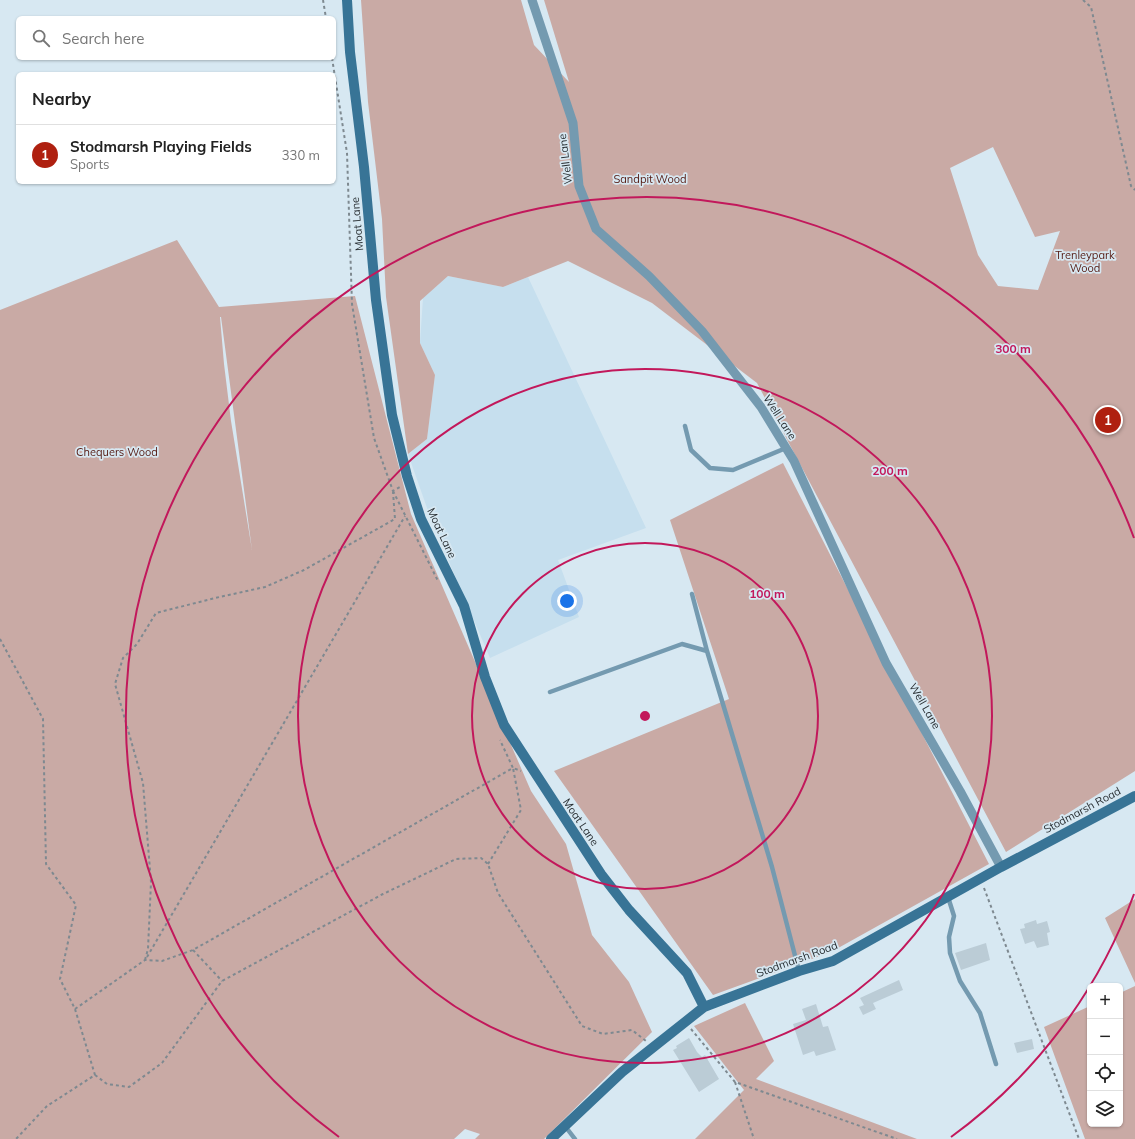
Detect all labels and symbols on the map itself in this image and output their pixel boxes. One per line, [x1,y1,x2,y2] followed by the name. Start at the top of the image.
[555,133,575,185] street label: Well Lane
[613,172,687,186] park label: Sandpit Wood
[348,196,366,252] street label: Moat Lane
[1055,248,1115,275] park label: Trenleypark Wood
[995,341,1031,356] text: 300 m
[760,392,800,442] street label: Well Lane
[1095,405,1121,435] pin: 1
[76,445,158,459] park label: Chequers Wood
[872,463,908,478] text: 200 m
[424,506,460,560] street label: Moat Lane
[749,586,785,601] text: 100 m
[557,591,577,611] your location
[906,681,944,731] street label: Well Lane
[638,709,652,723] centre of rings
[1041,784,1123,836] street label: Stodmarsh Road
[560,796,602,848] street label: Moat Lane
[754,938,840,980] street label: Stodmarsh Road

